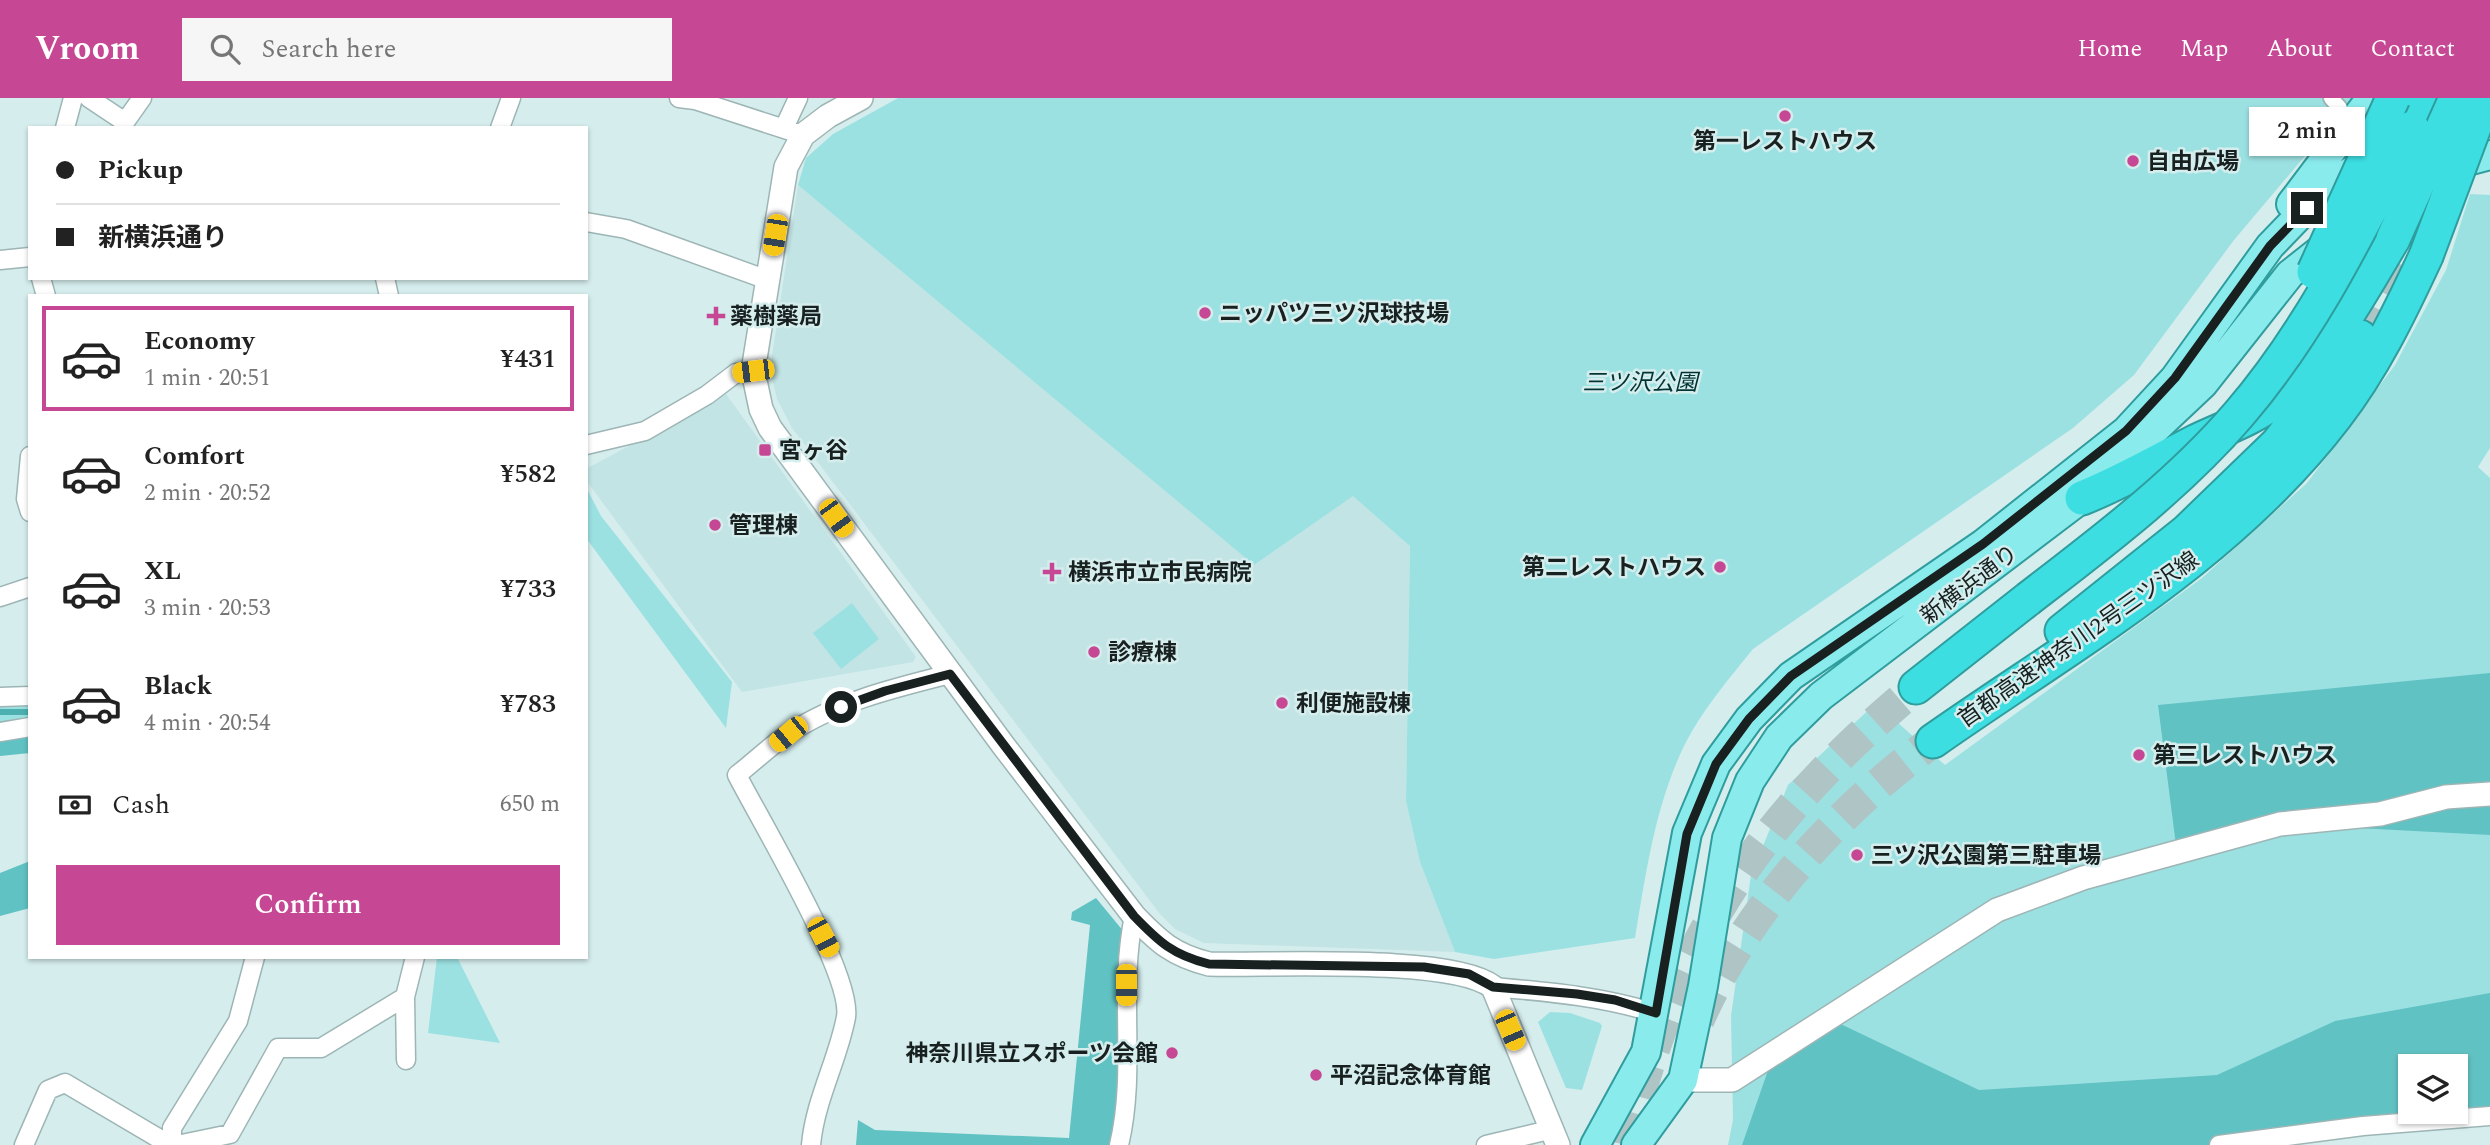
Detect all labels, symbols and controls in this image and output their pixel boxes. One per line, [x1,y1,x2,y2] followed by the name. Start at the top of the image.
[182,18,672,81] search box
[35,24,140,74] text: Vroom
[262,29,396,69] text: Search here
[206,30,244,68] icon: search
[2077,31,2142,67] text: Home
[2180,31,2228,67] text: Map
[2266,31,2332,67] text: About
[2370,31,2455,67] text: Contact
[2249,106,2365,155] callout: 2 min
[1777,108,1793,124] marker: 第一レストハウス
[2277,114,2337,149] text: 2 min
[1693,125,1877,160] place label: 第一レストハウス
[2147,145,2239,180] place label: 自由広場
[98,150,183,190] text: Pickup
[2125,153,2141,169] marker: 自由広場
[2291,192,2323,224] route end
[762,213,789,257] car
[98,218,228,258] text: 新横浜通り
[1219,297,1449,332] place label: ニッパツ三ツ沢球技場
[730,300,822,335] place label: 薬樹薬局
[1197,305,1213,321] marker: ニッパツ三ツ沢球技場
[708,308,724,324] marker: 薬樹薬局
[144,321,254,361] text: Economy
[60,327,123,390] icon: car
[500,339,556,379] text: ¥431
[731,358,776,384] car
[144,361,271,396] text: 1 min · 20:51
[1583,366,1701,401] park label: 三ツ沢公園
[779,434,848,469] place label: 宮ヶ谷
[144,436,245,476] text: Comfort
[60,442,123,505] icon: car
[757,442,773,458] marker: 宮ヶ谷
[500,454,556,494] text: ¥582
[144,476,271,511] text: 2 min · 20:52
[816,495,857,541] car
[729,509,798,544] place label: 管理棟
[707,517,723,533] marker: 管理棟
[1913,537,2026,634] street label: 新横浜通り
[1951,543,2207,737] street label: 首都高速神奈川2号三ツ沢線
[144,551,181,591] text: XL
[1522,551,1706,586] place label: 第二レストハウス
[1068,556,1252,591] place label: 横浜市立市民病院
[60,557,123,620] icon: car
[1712,559,1728,575] marker: 第二レストハウス
[1042,562,1062,582] marker: 横浜市立市民病院
[500,569,556,609] text: ¥733
[144,591,271,626] text: 3 min · 20:53
[1108,636,1177,671] place label: 診療棟
[1086,644,1102,660] marker: 診療棟
[144,666,212,706] text: Black
[60,672,123,735] icon: car
[500,684,556,724] text: ¥783
[1296,687,1411,722] place label: 利便施設棟
[825,691,857,723] route start
[1274,695,1290,711] marker: 利便施設棟
[144,706,271,741] text: 4 min · 20:54
[766,713,811,755] car
[2153,739,2337,774] place label: 第三レストハウス
[2131,747,2147,763] marker: 第三レストハウス
[112,785,170,825] text: Cash
[56,786,94,824] icon: cash
[500,787,560,822] text: 650 m
[1871,839,2101,874] place label: 三ツ沢公園第三駐車場
[1849,847,1865,863] marker: 三ツ沢公園第三駐車場
[56,865,560,945] button: Confirm
[804,914,843,960] car
[1116,964,1137,1006] car
[1493,1007,1528,1053] car
[905,1037,1158,1072] place label: 神奈川県立スポーツ会館
[1164,1045,1180,1061] marker: 神奈川県立スポーツ会館
[2398,1054,2468,1124] map controls
[2398,1054,2468,1124] button: layers
[1330,1059,1491,1094] place label: 平沼記念体育館
[1308,1067,1324,1083] marker: 平沼記念体育館

